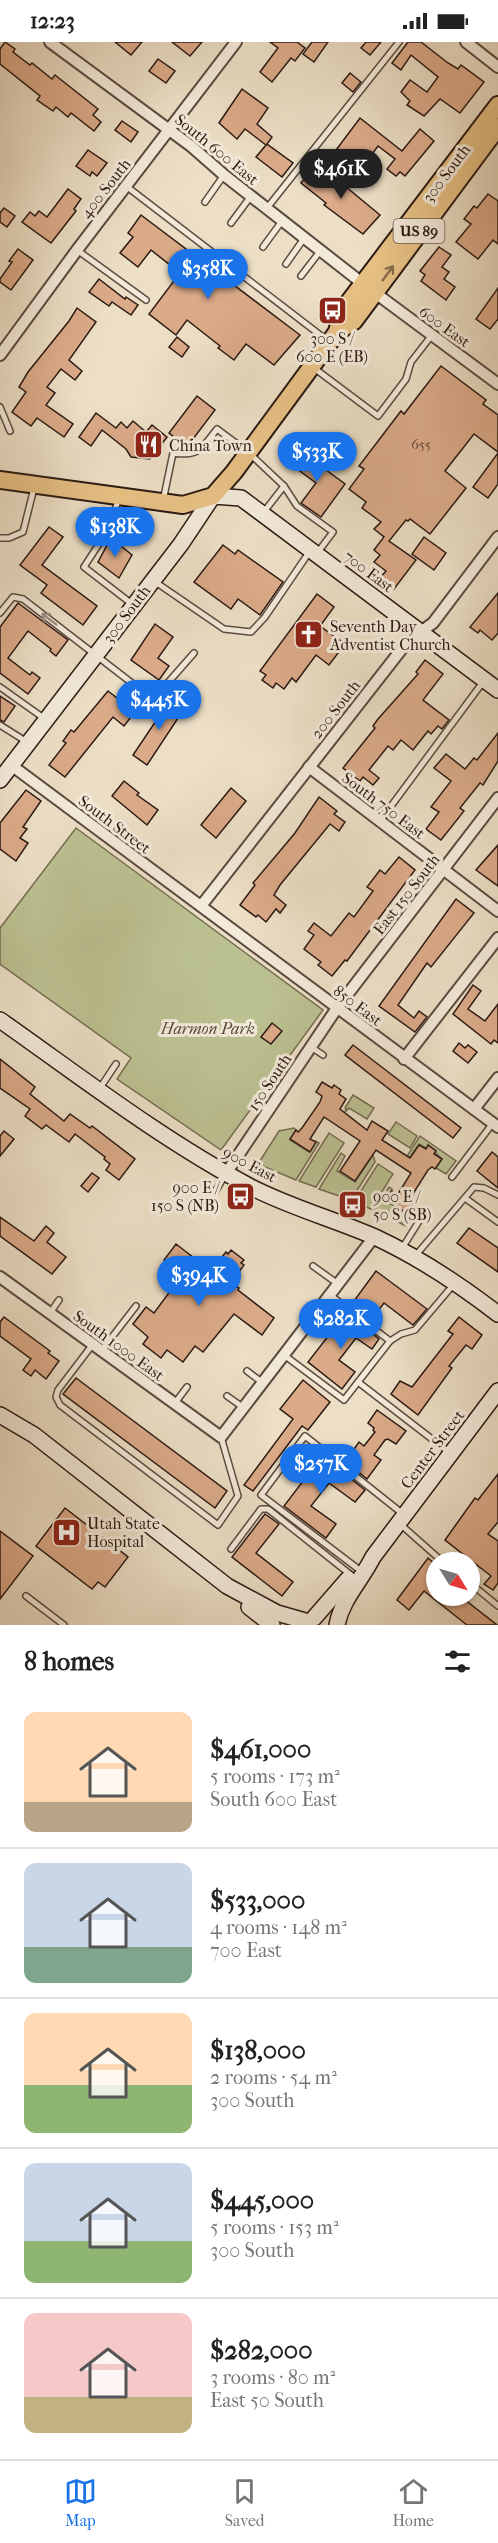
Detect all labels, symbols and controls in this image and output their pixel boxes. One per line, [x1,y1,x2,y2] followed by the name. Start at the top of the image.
[30,8,75,34] text: 12:23
[171,110,262,189] street label: South 600 East
[418,141,474,206] street label: 300 South
[299,149,383,200] pin: $461K
[76,155,135,222] street label: 400 South
[313,157,369,180] text: $461K
[394,219,444,243] road number: US 89
[166,249,250,300] pin: $358K
[182,257,234,280] text: $358K
[382,265,395,281] one-way arrow
[316,294,348,326] bus stop icon: 300 S / 600 E (EB)
[415,302,474,351] street label: 600 East
[296,329,368,366] place label: 300 S / 600 E (EB)
[132,429,164,461] restaurant icon: China Town
[275,432,359,483] pin: $533K
[169,436,253,455] place label: China Town
[411,436,431,453] house number: 655
[292,440,342,463] text: $533K
[73,507,157,558] pin: $138K
[90,515,140,538] text: $138K
[340,547,398,596] street label: 700 East
[98,582,154,647] street label: 300 South
[42,613,58,625] one-way arrow
[329,617,451,654] place label: Seventh Day Adventist Church
[293,619,325,651] church icon: Seventh Day Adventist Church
[307,676,364,742] street label: 200 South
[117,680,201,731] pin: $445K
[130,688,188,711] text: $445K
[338,768,429,843] street label: South 750 East
[75,791,155,858] street label: South Street
[369,850,444,938] street label: East 150 South
[330,981,386,1030] street label: 850 East
[160,1019,255,1038] park label: Harmon Park
[243,1050,295,1114] street label: 150 South
[220,1142,280,1187] street label: 900 East
[151,1178,221,1215] place label: 900 E / 150 S (NB)
[224,1180,256,1212] bus stop icon: 900 E / 150 S (NB)
[373,1187,431,1224] place label: 900 E / 50 S (SB)
[336,1189,368,1221] bus stop icon: 900 E / 50 S (SB)
[157,1256,241,1307] pin: $394K
[171,1264,227,1287] text: $394K
[299,1299,383,1350] pin: $282K
[70,1306,168,1385] street label: South 1000 East
[313,1307,369,1330] text: $282K
[397,1406,468,1493] street label: Center Street
[279,1444,363,1495] pin: $257K
[294,1452,348,1475] text: $257K
[87,1514,160,1551] place label: Utah State Hospital
[50,1516,82,1548] hospital icon: Utah State Hospital
[426,1552,480,1606] north arrow
[426,1552,480,1606] map controls
[441,1645,474,1678] icon: filters
[24,1646,114,1677] text: 8 homes
[210,1734,311,1765] text: $461,000
[72,1736,144,1808] icon: home
[210,1765,340,1788] text: 5 rooms · 173 m²
[210,1788,337,1811] text: South 600 East
[210,1885,305,1916] text: $533,000
[72,1887,144,1959] icon: home
[210,1916,347,1939] text: 4 rooms · 148 m²
[210,1939,282,1962] text: 700 East
[210,2035,306,2066] text: $138,000
[72,2037,144,2109] icon: home
[210,2066,337,2089] text: 2 rooms · 54 m²
[210,2089,294,2112] text: 300 South
[210,2185,314,2216] text: $445,000
[72,2187,144,2259] icon: home
[210,2216,339,2239] text: 5 rooms · 153 m²
[210,2239,294,2262] text: 300 South
[210,2335,313,2366] text: $282,000
[72,2337,144,2409] icon: home
[210,2366,335,2389] text: 3 rooms · 80 m²
[210,2389,324,2412] text: East 50 South
[64,2475,97,2530] tab: Map
[225,2475,265,2530] tab: Saved
[392,2475,434,2530] tab: Home

